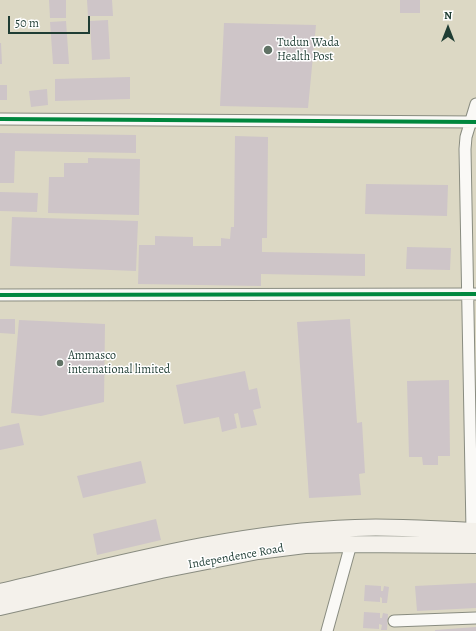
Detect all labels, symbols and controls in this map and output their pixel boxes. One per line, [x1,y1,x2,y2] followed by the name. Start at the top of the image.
[10,8,92,34] scale bar
[428,8,468,48] north arrow
[444,8,452,23] text: N
[15,15,39,31] text: 50 m
[277,36,339,64] place label: Tudun Wada Health Post
[262,44,274,56] marker: Tudun Wada Health Post
[68,349,170,377] place label: Ammasco international limited
[55,358,65,368] marker: Ammasco international limited
[187,541,285,573] street label: Independence Road

